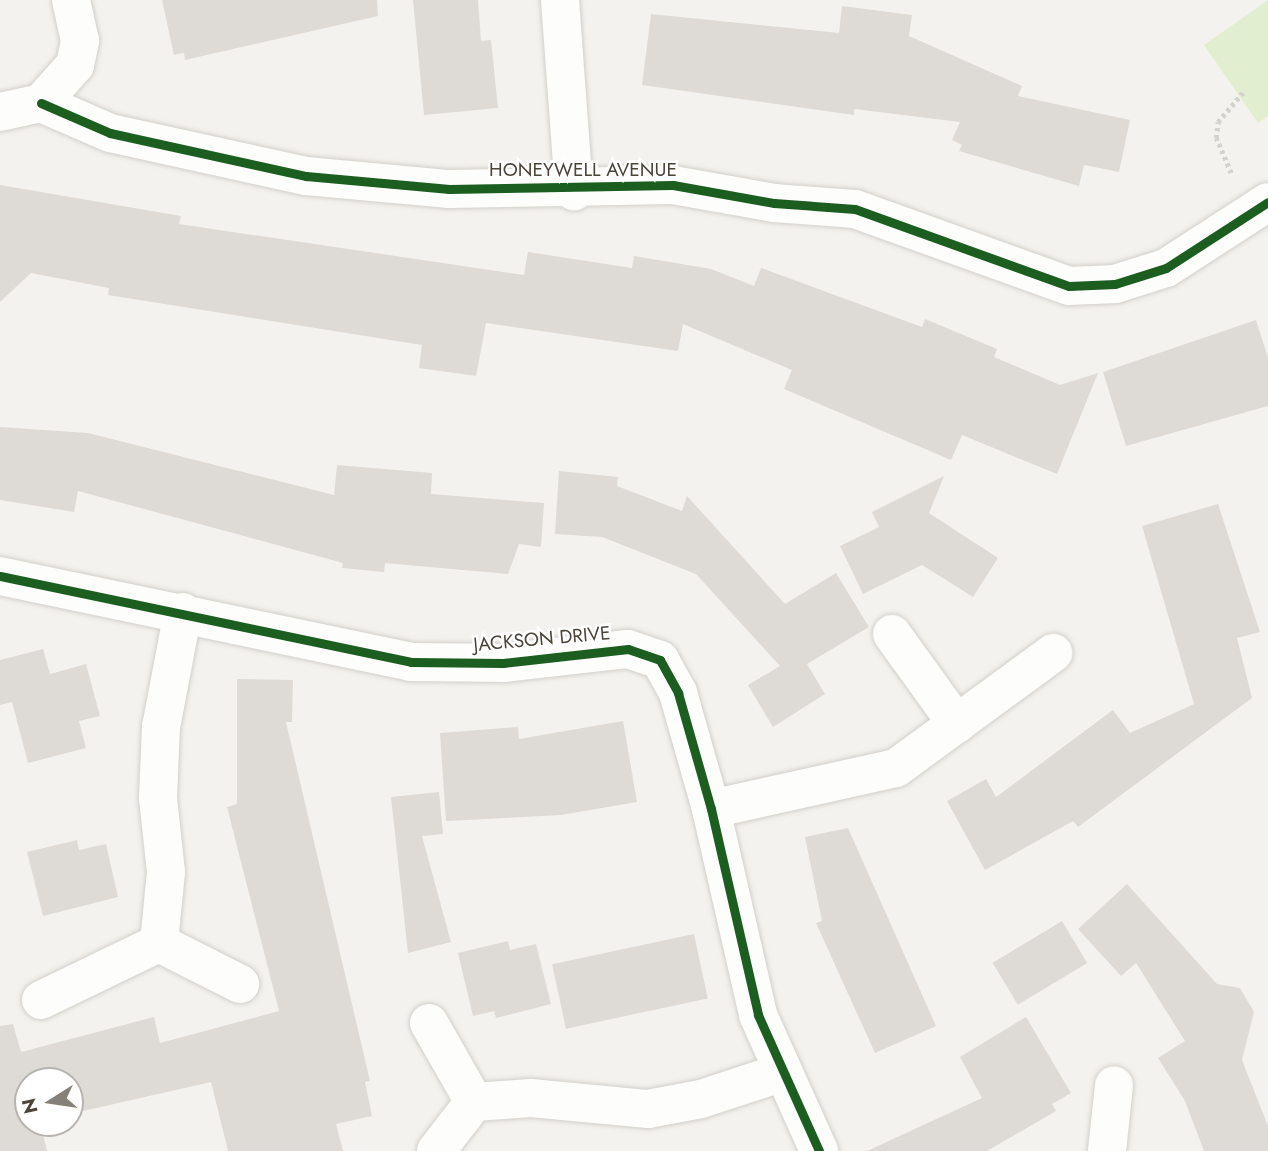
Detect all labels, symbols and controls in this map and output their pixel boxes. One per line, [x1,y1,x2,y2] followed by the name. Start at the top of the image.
[489,159,677,181] street label: HONEYWELL AVENUE
[473,622,611,656] street label: JACKSON DRIVE
[14,1067,84,1137] north arrow
[15,1096,45,1116] text: N

